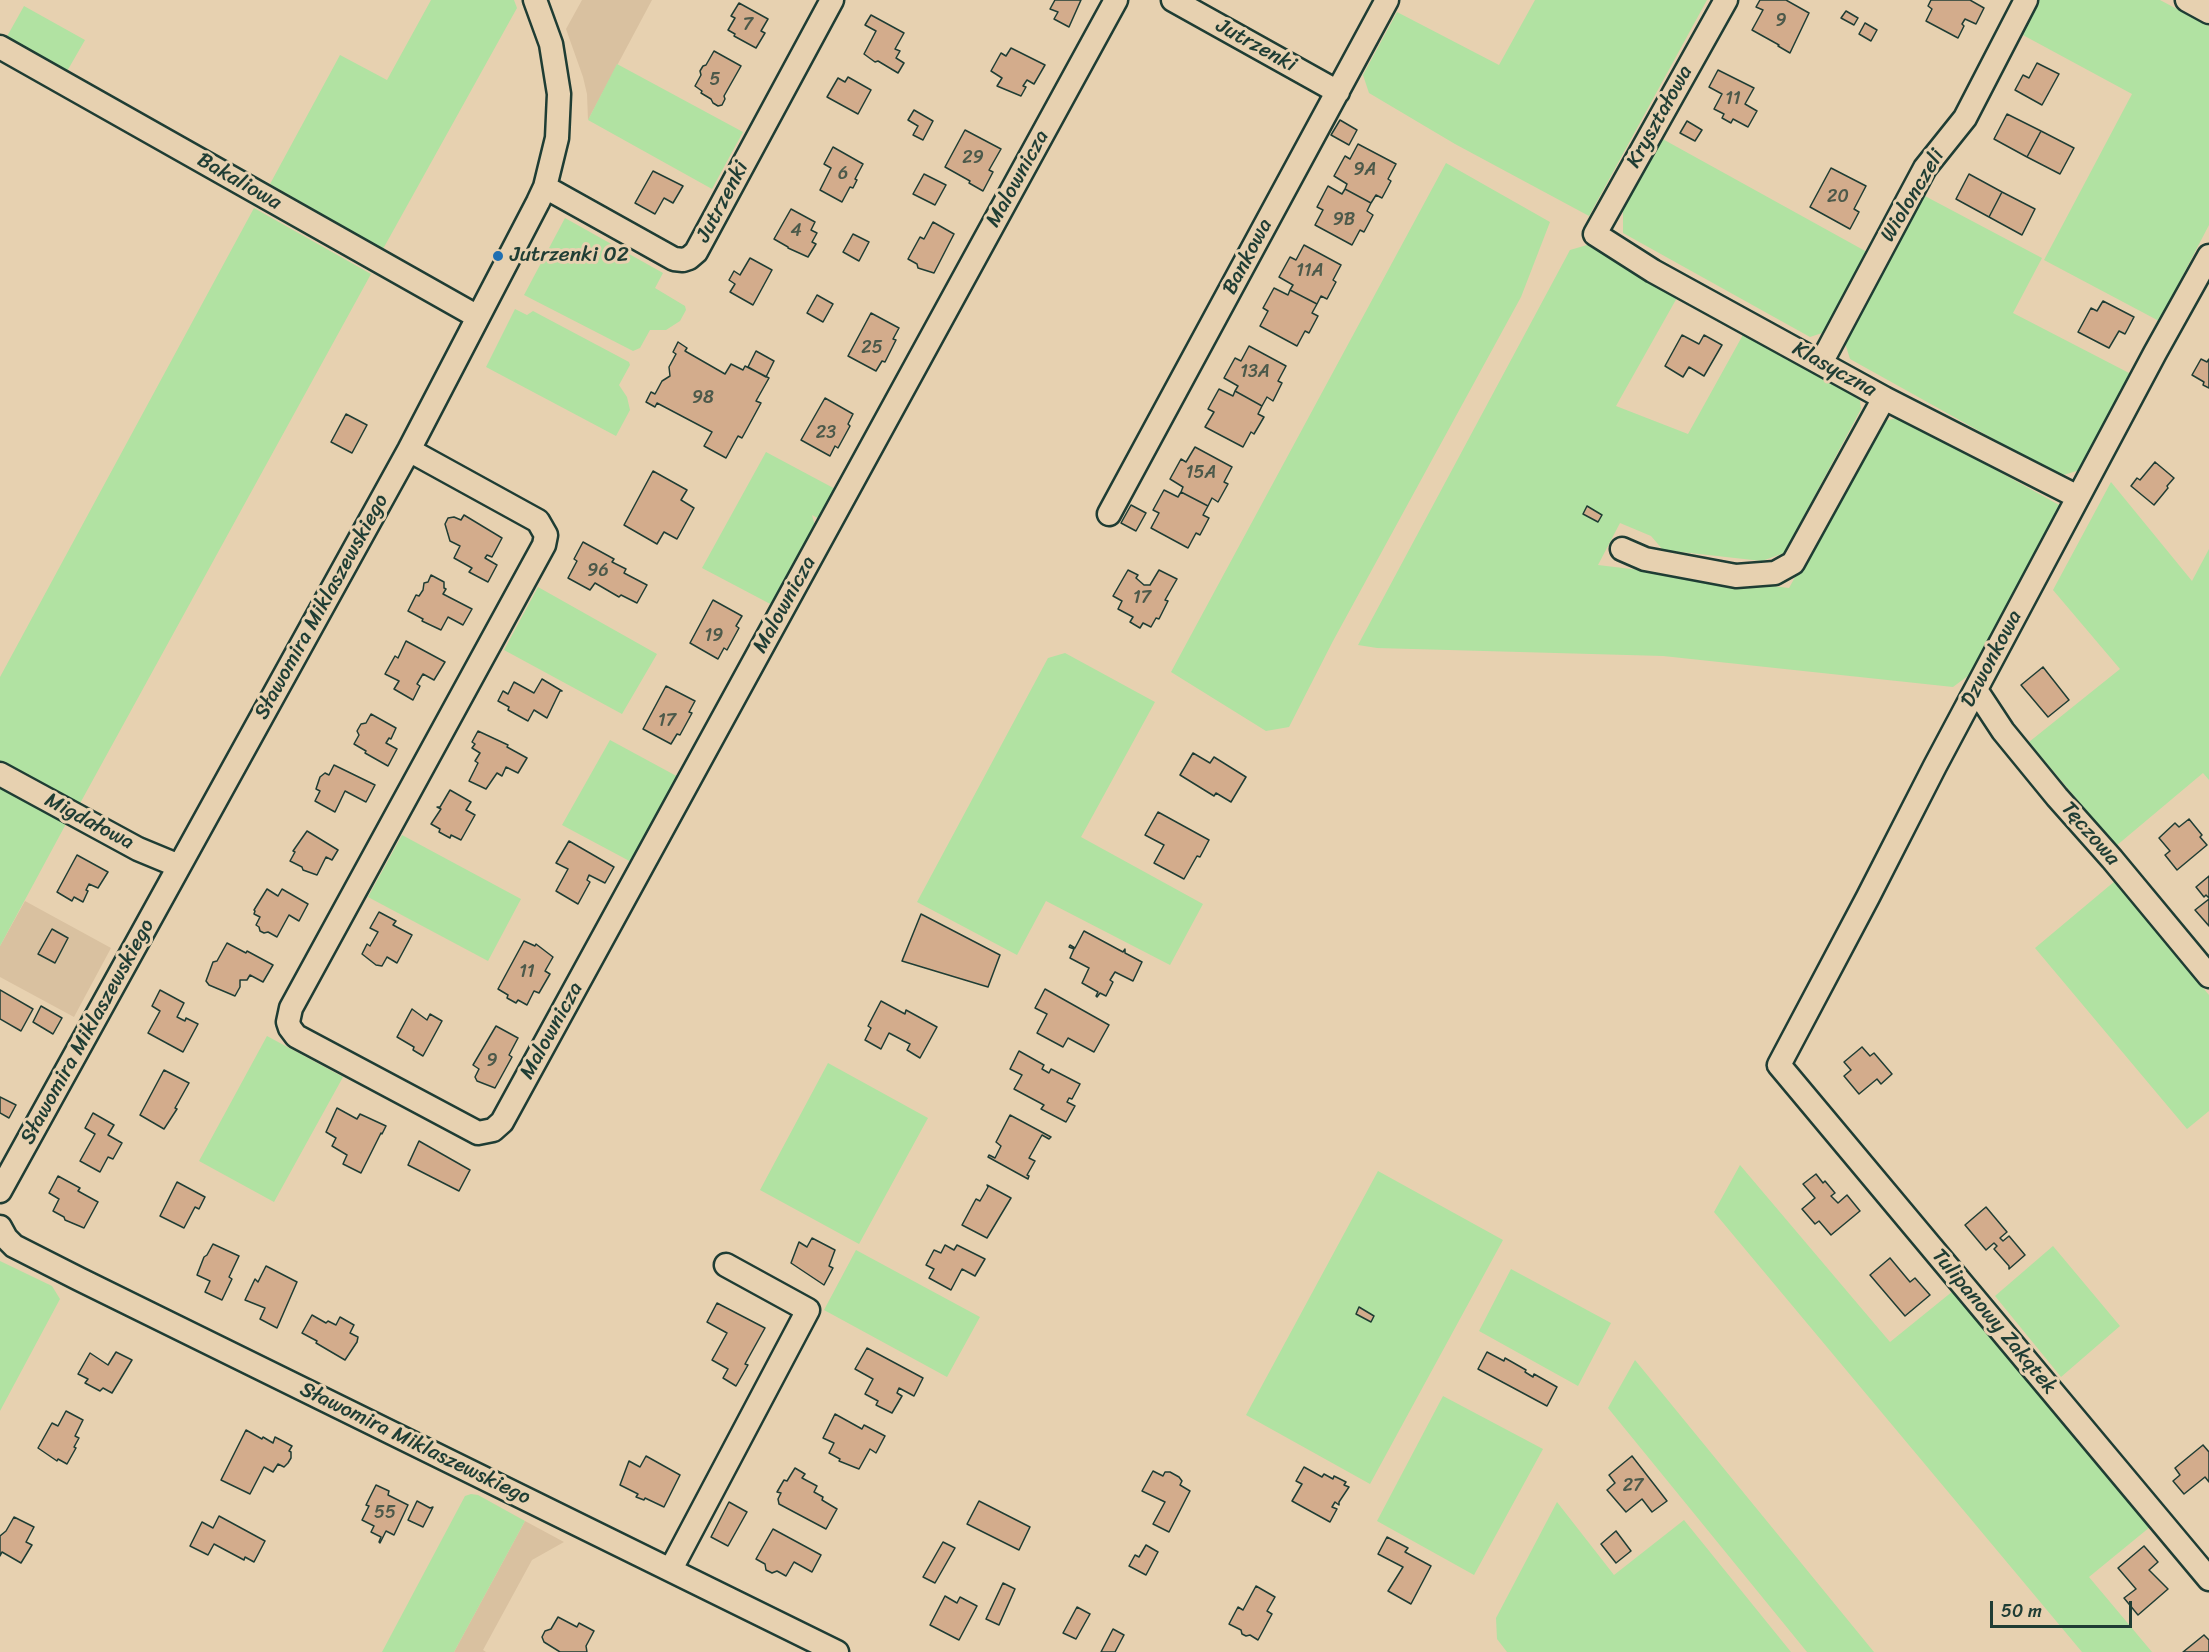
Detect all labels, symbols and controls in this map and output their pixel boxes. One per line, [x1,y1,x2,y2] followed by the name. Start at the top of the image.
[1775,10,1787,32] house number: 9
[743,14,753,36] house number: 7
[1211,14,1301,78] street label: Jutrzenki
[1622,61,1698,173] street label: Kryształowa
[710,69,720,91] house number: 5
[1725,88,1741,110] house number: 11
[981,126,1055,232] street label: Malownicza
[1876,145,1950,247] street label: Wiolonczeli
[962,147,984,169] house number: 29
[192,148,286,216] street label: Bakaliowa
[691,157,755,247] street label: Jutrzenki
[1354,159,1376,181] house number: 9A
[838,163,848,185] house number: 6
[1827,186,1849,208] house number: 20
[1333,209,1355,231] house number: 9B
[1218,215,1278,299] street label: Bankowa
[790,220,802,242] house number: 4
[510,243,629,269] place label: Jutrzenki 02
[491,249,505,263] marker: Jutrzenki 02
[1296,260,1324,282] house number: 11A
[861,337,883,359] house number: 25
[1788,337,1880,403] street label: Klasyczna
[1240,361,1270,383] house number: 13A
[692,387,714,409] house number: 98
[816,422,836,444] house number: 23
[1186,462,1216,484] house number: 15A
[250,490,394,724] street label: Sławomira Miklaszewskiego
[748,552,822,658] street label: Malownicza
[587,560,609,582] house number: 96
[1133,587,1151,609] house number: 17
[1956,606,2028,712] street label: Dzwonkowa
[705,625,723,647] house number: 19
[658,710,676,732] house number: 17
[40,788,138,856] street label: Migdałowa
[2055,797,2125,871] street label: Tęczowa
[16,915,160,1149] street label: Sławomira Miklaszewskiego
[519,961,535,983] house number: 11
[515,978,589,1084] street label: Malownicza
[486,1050,498,1072] house number: 9
[1926,1244,2062,1400] street label: Tulipanowy Zakątek
[296,1377,534,1511] street label: Sławomira Miklaszewskiego
[1623,1475,1643,1497] house number: 27
[374,1502,396,1524] house number: 55
[1993,1589,2136,1627] scale bar
[2001,1595,2042,1627] text: 50 m

